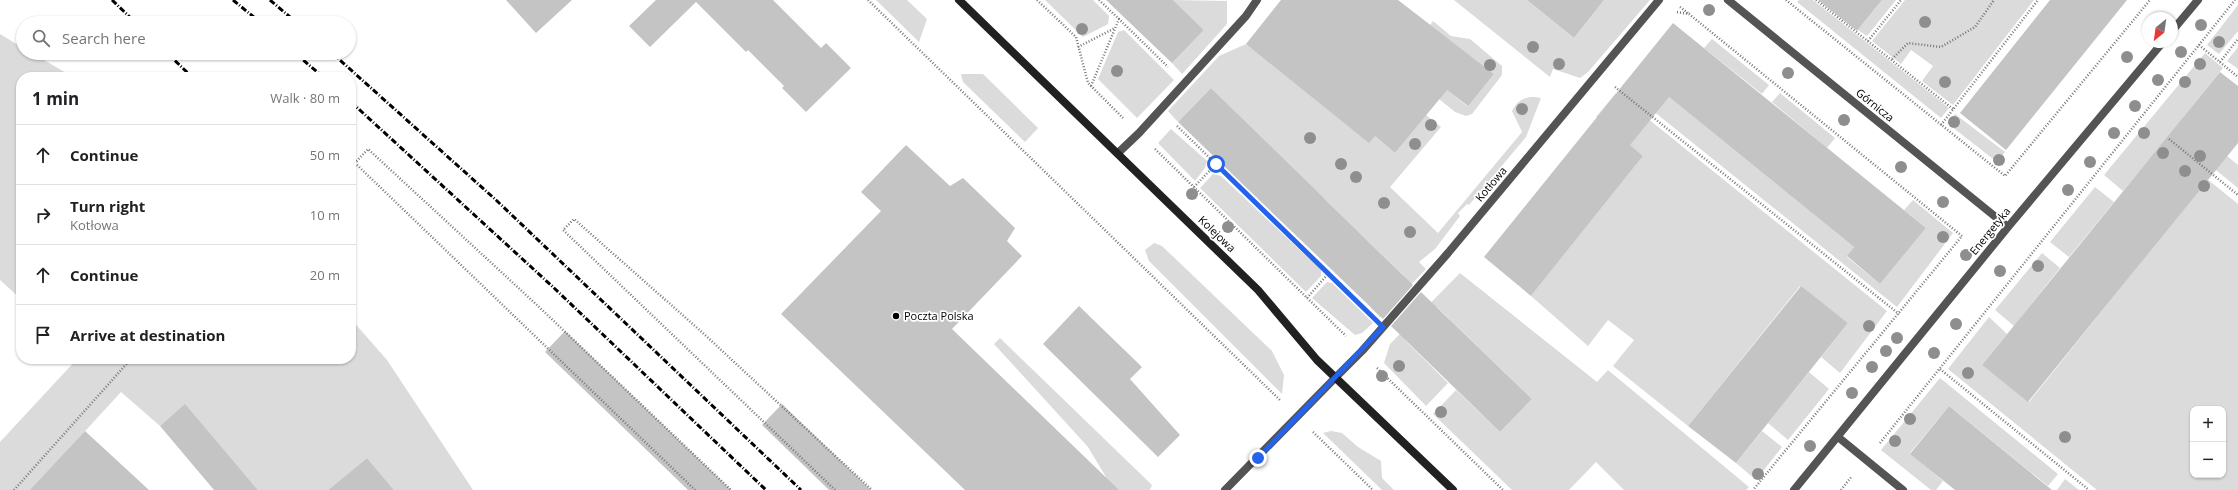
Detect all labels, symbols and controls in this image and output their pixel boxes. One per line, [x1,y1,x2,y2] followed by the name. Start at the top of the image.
[2142,12,2178,48] north arrow
[16,16,356,60] search box
[30,27,52,49] icon: search
[62,28,146,48] text: Search here
[1853,85,1898,125] street label: Górnicza
[32,87,79,110] text: 1 min
[270,89,340,107] text: Walk · 80 m
[32,144,54,166] icon: ahead
[70,145,138,165] text: Continue
[310,146,340,164] text: 50 m
[1207,155,1225,173] route start
[1472,163,1510,204] street label: Kotłowa
[70,196,145,216] text: Turn right
[32,204,54,226] icon: right
[1966,204,2013,258] street label: Energetyka
[310,206,340,224] text: 10 m
[1195,212,1239,255] street label: Kolejowa
[70,216,119,234] text: Kotłowa
[32,264,54,286] icon: ahead
[70,265,138,285] text: Continue
[310,266,340,284] text: 20 m
[904,308,974,323] place label: Poczta Polska
[891,311,901,321] marker: Poczta Polska
[32,324,54,346] icon: arrive
[70,325,225,345] text: Arrive at destination
[2190,406,2226,478] map controls
[2190,406,2226,442] button: +
[2190,442,2226,478] button: −
[1249,449,1267,467] route end

